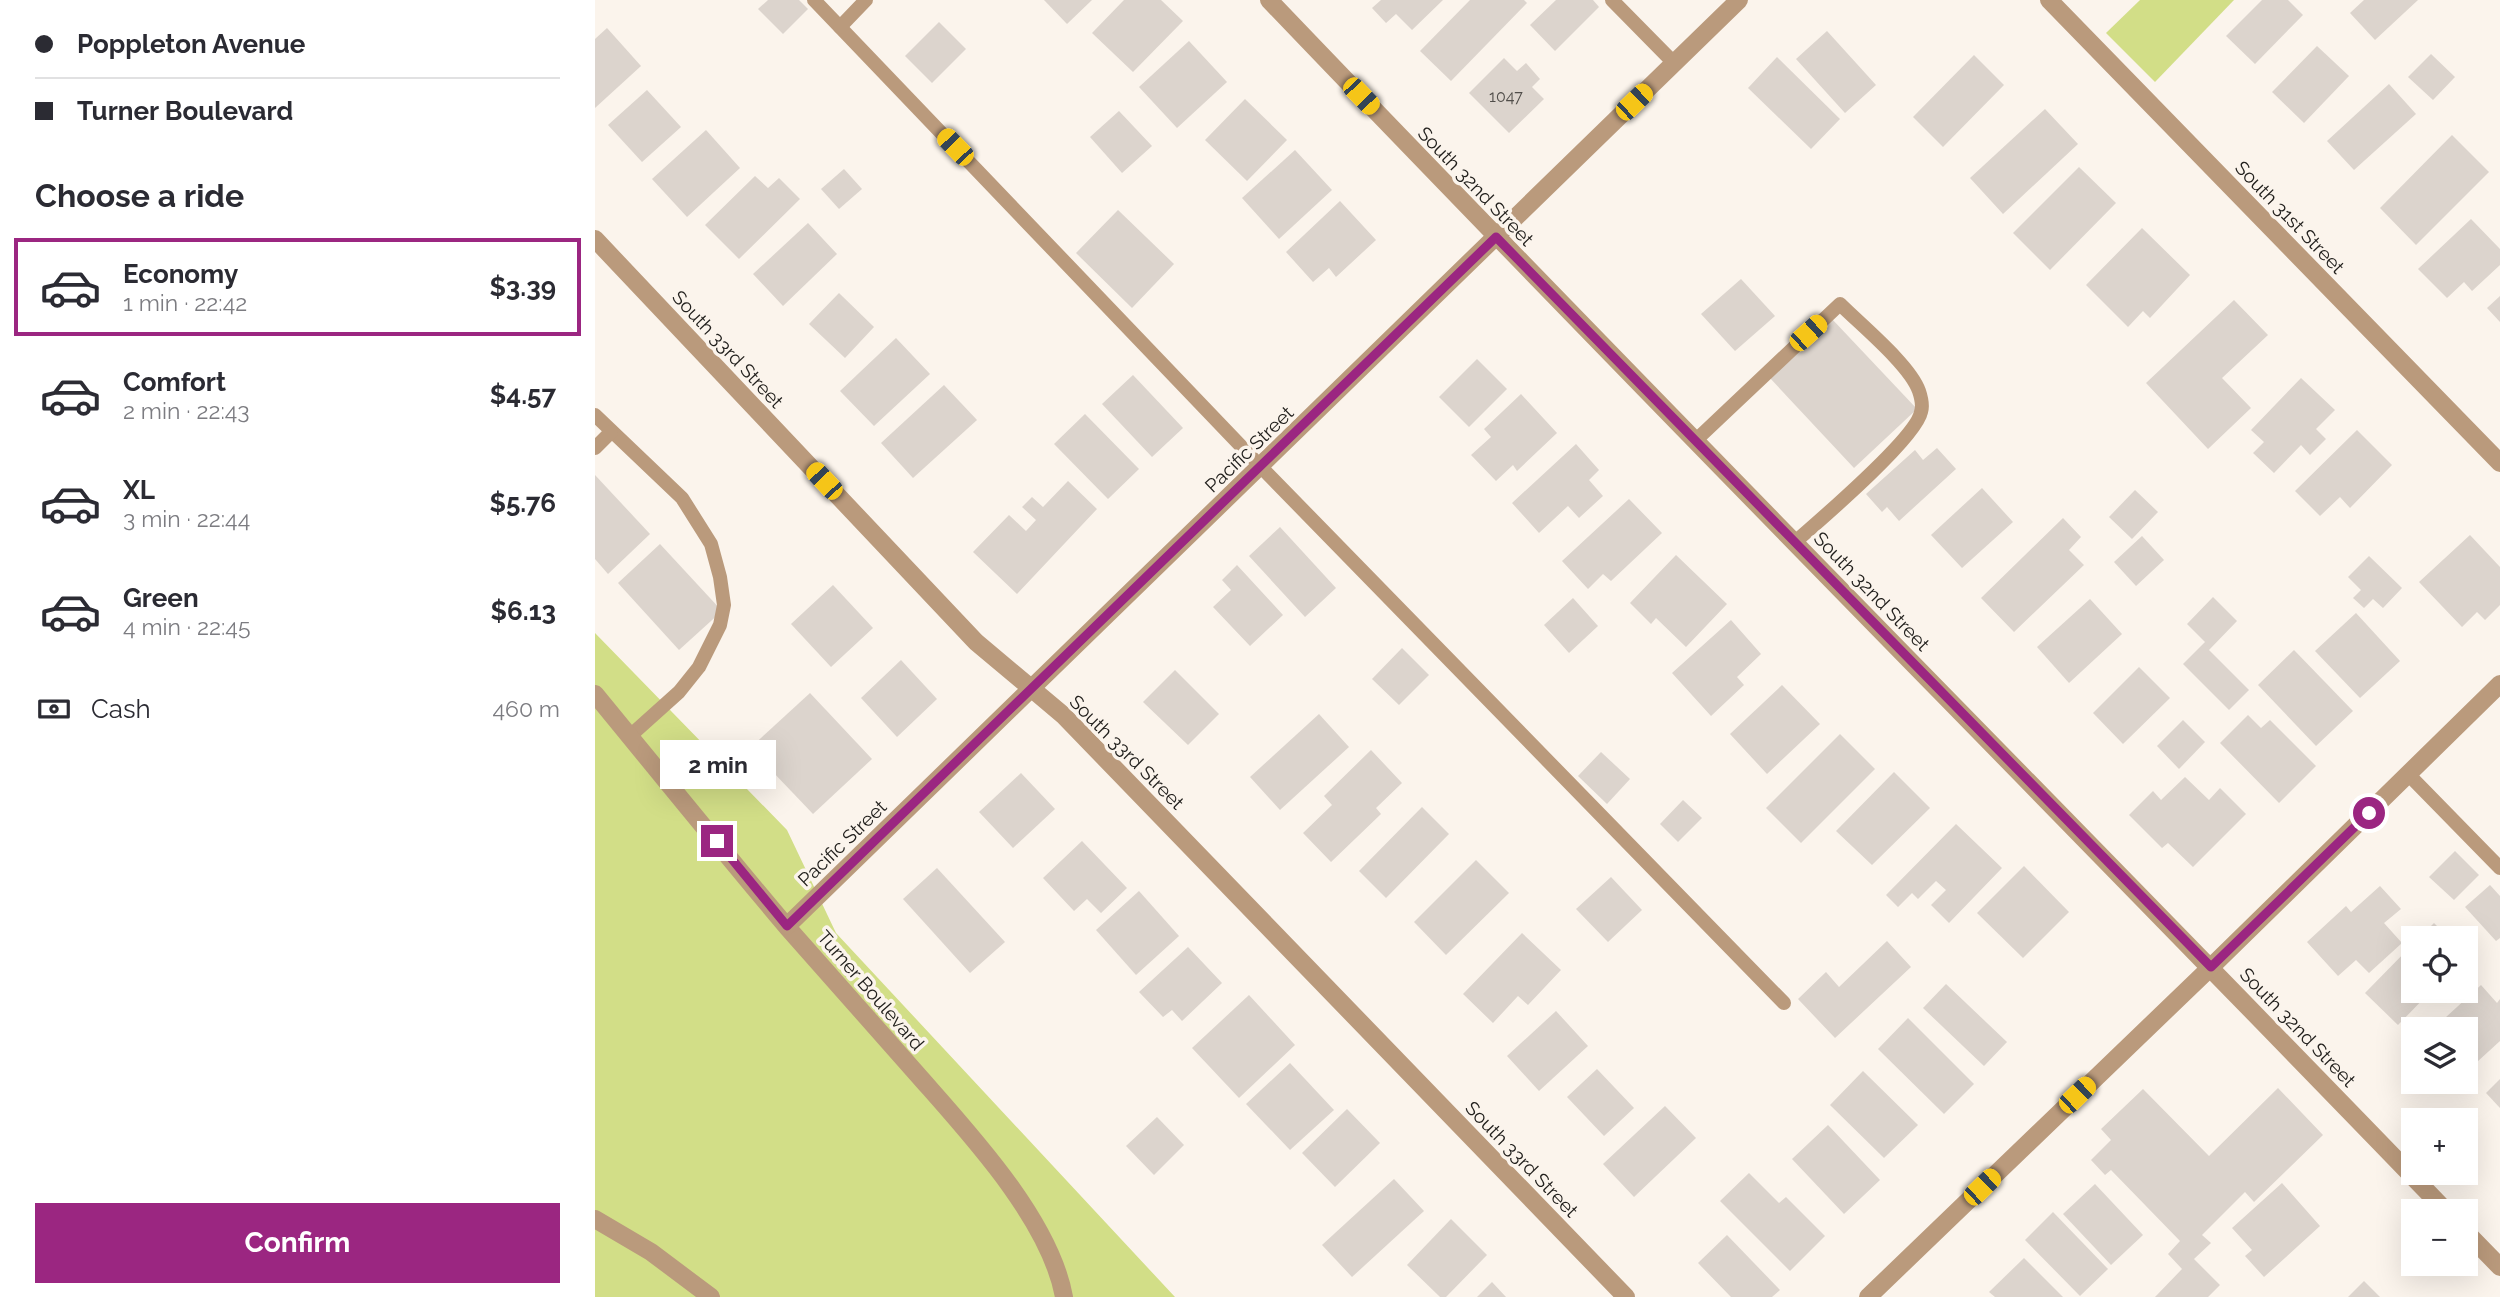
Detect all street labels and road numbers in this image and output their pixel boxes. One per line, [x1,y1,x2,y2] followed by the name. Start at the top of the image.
[1414,122,1539,251] street label: South 32nd Street
[2231,156,2350,278] street label: South 31st Street
[668,286,788,413] street label: South 33rd Street
[1200,401,1298,497] street label: Pacific Street
[1810,527,1935,656] street label: South 32nd Street
[1065,690,1189,814] street label: South 33rd Street
[793,795,891,891] street label: Pacific Street
[813,926,929,1054] street label: Turner Boulevard
[2236,963,2361,1092] street label: South 32nd Street
[1461,1097,1583,1222] street label: South 33rd Street

